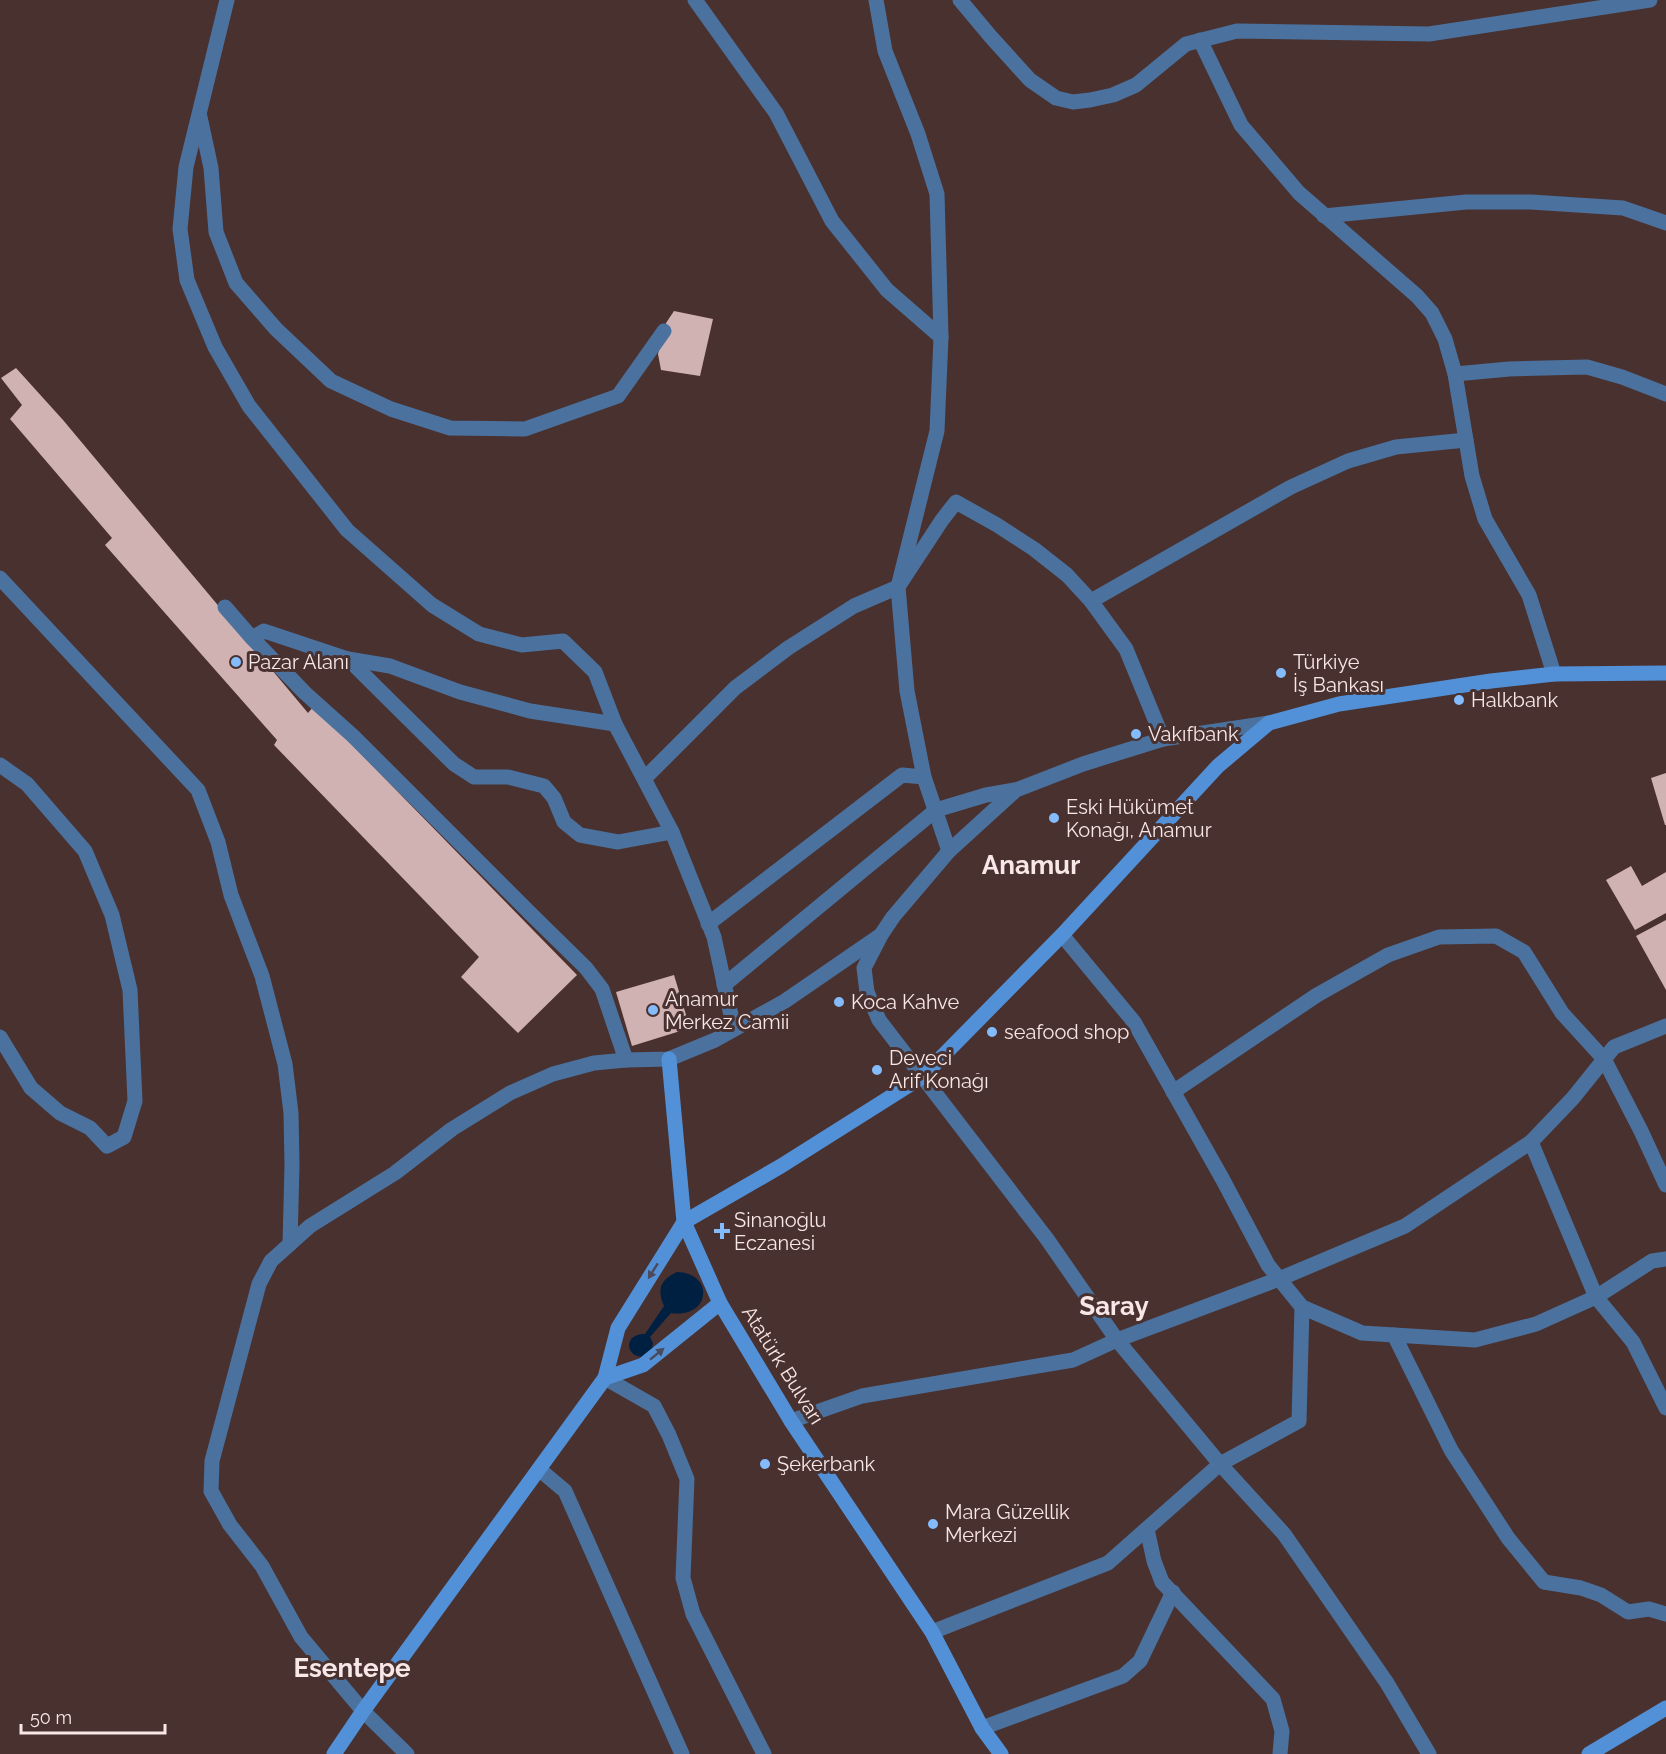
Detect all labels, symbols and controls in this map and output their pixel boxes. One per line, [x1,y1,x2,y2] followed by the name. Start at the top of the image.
[248,650,349,674] place label: Pazar Alanı
[1293,650,1384,697] place label: Türkiye İş Bankası
[229,655,243,669] marker: Pazar Alanı
[1274,666,1288,680] marker: Türkiye İş Bankası
[1471,688,1558,712] place label: Halkbank
[1452,693,1466,707] marker: Halkbank
[1148,722,1239,746] place label: Vakıfbank
[1129,727,1143,741] marker: Vakıfbank
[1066,795,1212,842] place label: Eski Hükümet Konağı, Anamur
[1047,811,1061,825] marker: Eski Hükümet Konağı, Anamur
[982,850,1080,880] district label: Anamur
[665,987,789,1034] place label: Anamur Merkez Camii
[851,990,960,1014] place label: Koca Kahve
[832,995,846,1009] marker: Koca Kahve
[646,1003,660,1017] marker: Anamur Merkez Camii
[1004,1020,1129,1044] place label: seafood shop
[985,1025,999,1039] marker: seafood shop
[889,1046,989,1093] place label: Deveci Arif Konağı
[870,1063,884,1077] marker: Deveci Arif Konağı
[734,1208,826,1255] place label: Sinanoğlu Eczanesi
[715,1224,729,1238] marker: Sinanoğlu Eczanesi
[648,1263,659,1279] one-way arrow
[1079,1291,1149,1321] district label: Saray
[737,1301,829,1429] street label: Atatürk Bulvarı
[650,1348,665,1360] one-way arrow
[777,1452,876,1476] place label: Şekerbank
[758,1457,772,1471] marker: Şekerbank
[945,1500,1070,1547] place label: Mara Güzellik Merkezi
[926,1517,940,1531] marker: Mara Güzellik Merkezi
[293,1653,411,1683] district label: Esentepe
[21,1697,165,1735] scale bar
[30,1707,72,1728] text: 50 m

